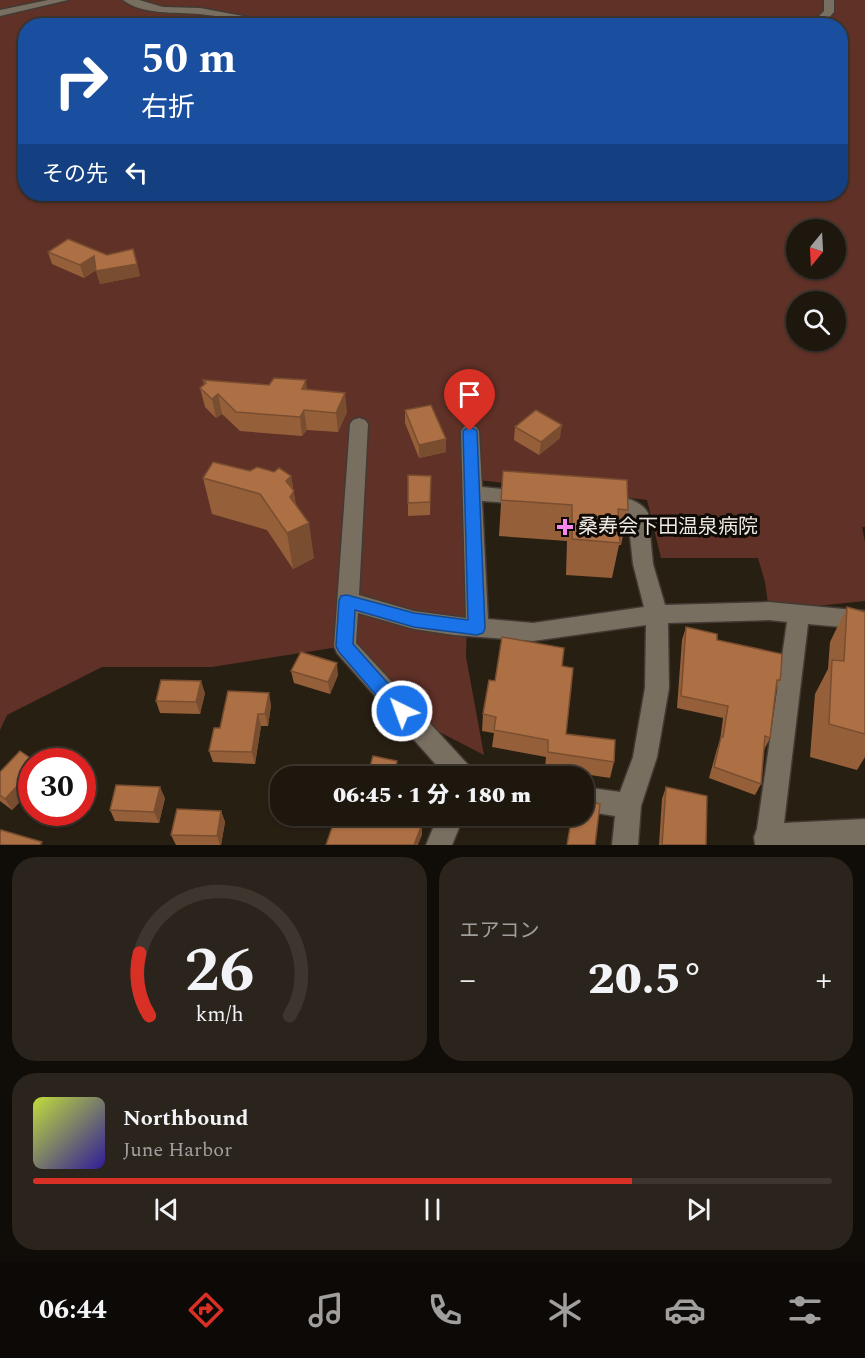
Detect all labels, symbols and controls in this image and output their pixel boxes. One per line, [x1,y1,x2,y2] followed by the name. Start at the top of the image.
[141,28,236,91] text: 50 m
[42,42,120,120] icon: right
[141,87,195,129] text: 右折
[120,156,153,189] icon: left
[42,158,108,191] text: その先
[786,219,846,279] north arrow
[786,219,846,351] map controls
[786,291,846,351] button: search
[444,369,495,431] pin
[453,378,486,411] icon: arrive
[578,512,758,542] place label: 桑寿会下田温泉病院
[556,518,574,536] marker: 桑寿会下田温泉病院
[370,679,434,743] position arrow
[18,748,96,826] speed limit sign: 30
[333,779,531,812] text: 06:45 · 1 分 · 180 m
[460,916,540,946] text: エアコン
[184,924,254,1019] text: 26
[588,945,704,1014] text: 20.5°
[460,955,476,1005] text: −
[815,955,832,1005] text: +
[195,998,243,1031] text: km/h
[123,1102,249,1135] text: Northbound
[123,1135,232,1165] text: June Harbor
[150,1193,183,1226] icon: previous
[416,1193,449,1226] icon: pause
[682,1193,715,1226] icon: next
[39,1289,107,1331] text: 06:44
[185,1289,227,1331] icon: directions
[305,1289,347,1331] icon: music
[424,1289,466,1331] icon: phone
[544,1289,586,1331] icon: climate
[664,1289,706,1331] icon: car
[784,1289,826,1331] icon: filters

